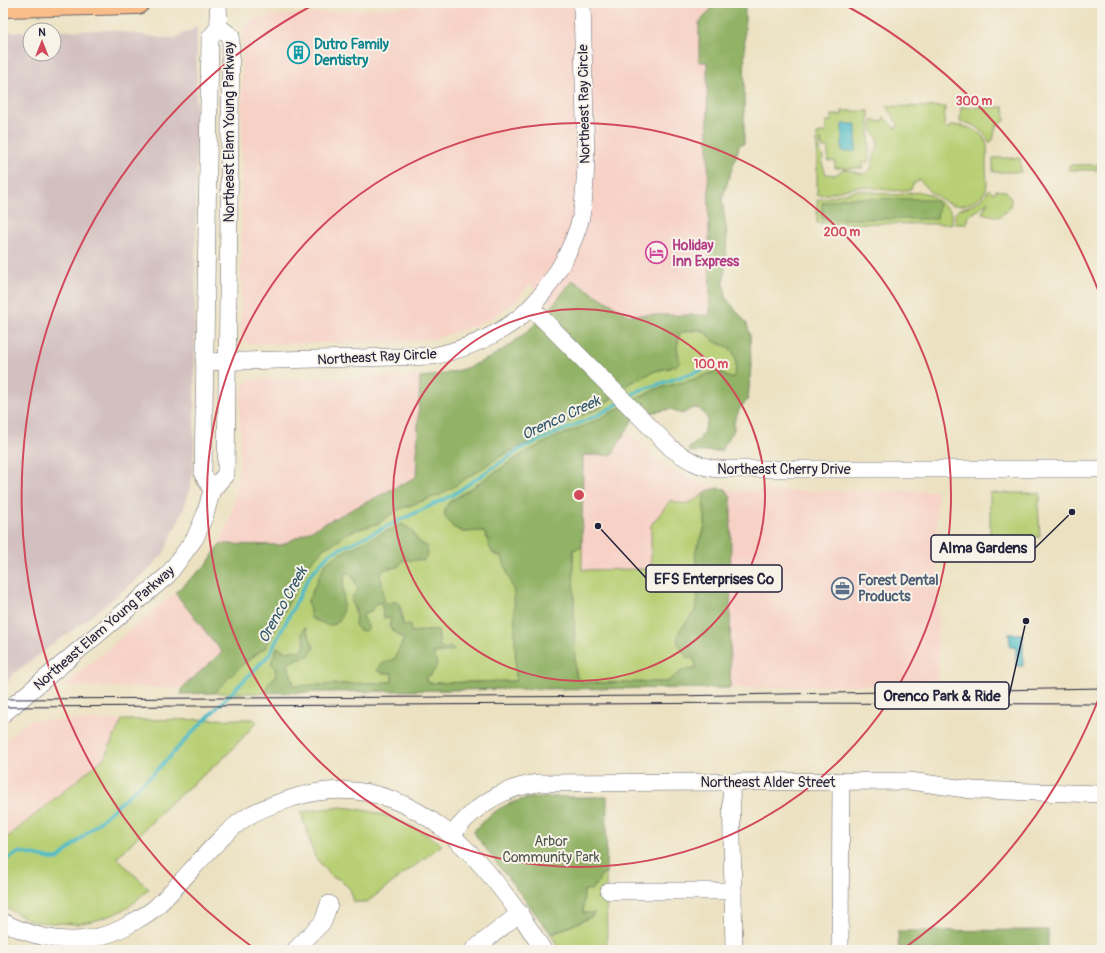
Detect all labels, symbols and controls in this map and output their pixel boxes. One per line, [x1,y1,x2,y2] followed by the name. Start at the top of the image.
[22,22,62,62] north arrow
[38,26,46,39] text: N
[314,36,389,69] place label: Dutro Family Dentistry
[285,39,311,65] building icon: Dutro Family Dentistry
[221,41,238,223] street label: Northeast Elam Young Parkway
[574,44,594,164] street label: Northeast Ray Circle
[956,94,993,109] text: 300 m
[824,225,861,240] text: 200 m
[672,237,740,270] place label: Holiday Inn Express
[643,240,669,266] hotel icon: Holiday Inn Express
[317,345,437,369] street label: Northeast Ray Circle
[694,357,729,372] text: 100 m
[519,391,605,444] water label: Orenco Creek
[717,461,851,478] street label: Northeast Cherry Drive
[572,488,586,502] centre of rings
[931,535,1035,562] callout: Alma Gardens
[939,539,1027,558] text: Alma Gardens
[30,562,178,694] street label: Northeast Elam Young Parkway
[254,562,313,647] water label: Orenco Creek
[646,565,782,592] callout: EFS Enterprises Co
[654,570,774,589] text: EFS Enterprises Co
[858,572,938,605] place label: Forest Dental Products
[830,575,856,601] office icon: Forest Dental Products
[875,682,1009,709] callout: Orenco Park & Ride
[883,687,1001,706] text: Orenco Park & Ride
[701,774,836,791] street label: Northeast Alder Street
[502,833,600,866] park label: Arbor Community Park

